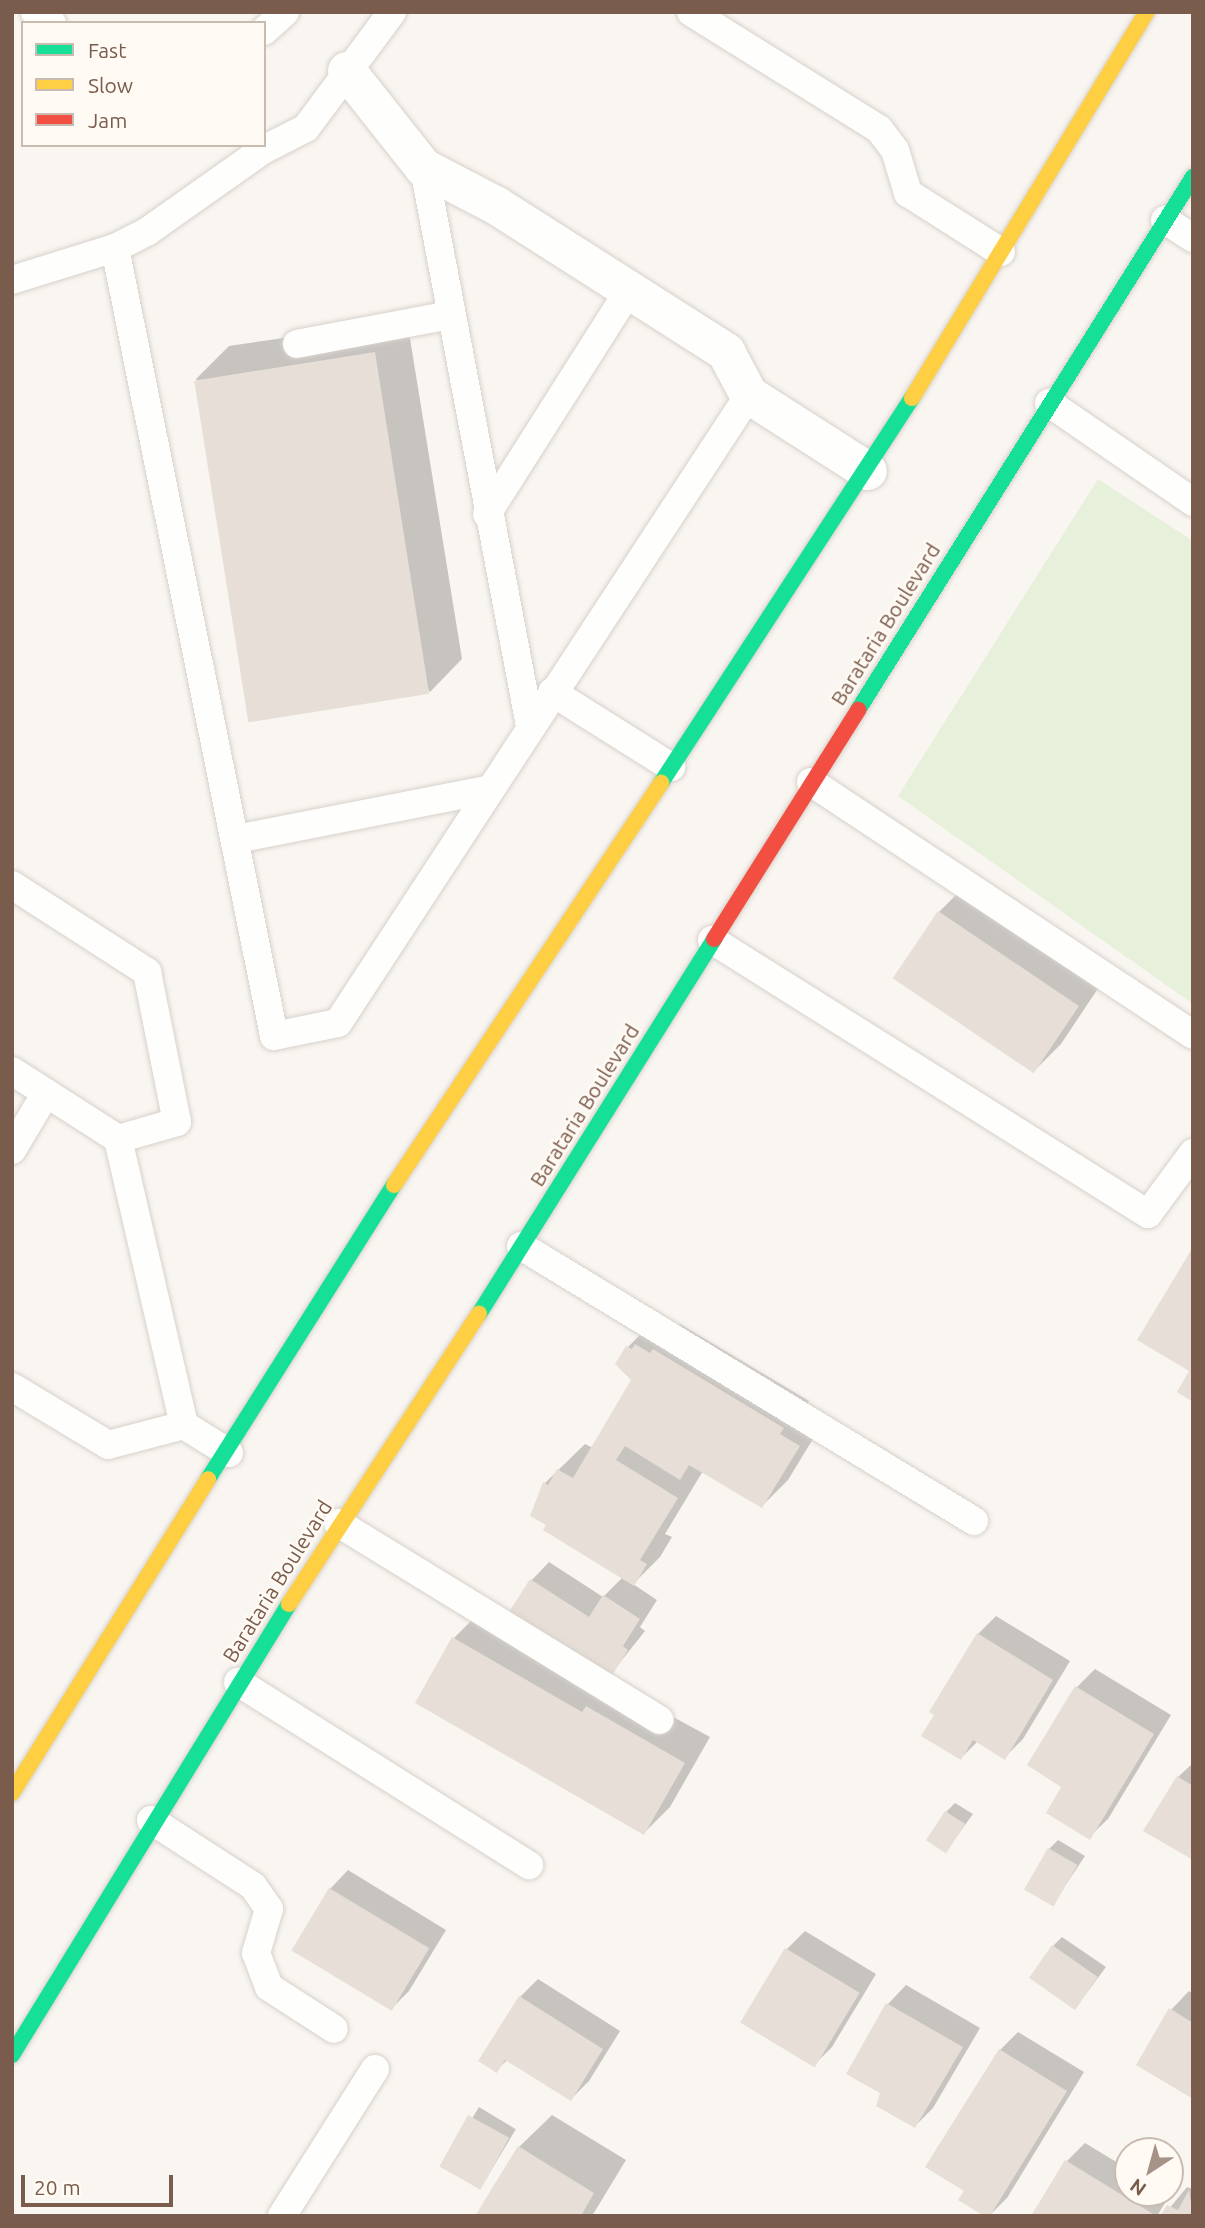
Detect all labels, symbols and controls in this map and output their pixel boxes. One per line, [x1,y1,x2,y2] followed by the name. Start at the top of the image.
[21,21,266,147] legend
[88,38,126,62] text: Fast
[88,73,133,97] text: Slow
[88,108,127,132] text: Jam
[825,538,945,710] street label: Barataria Boulevard
[524,1019,644,1191] street label: Barataria Boulevard
[217,1495,337,1667] street label: Barataria Boulevard
[1114,2137,1184,2207] north arrow
[24,2162,177,2206] scale bar
[1126,2174,1150,2200] text: N
[34,2175,81,2199] text: 20 m

